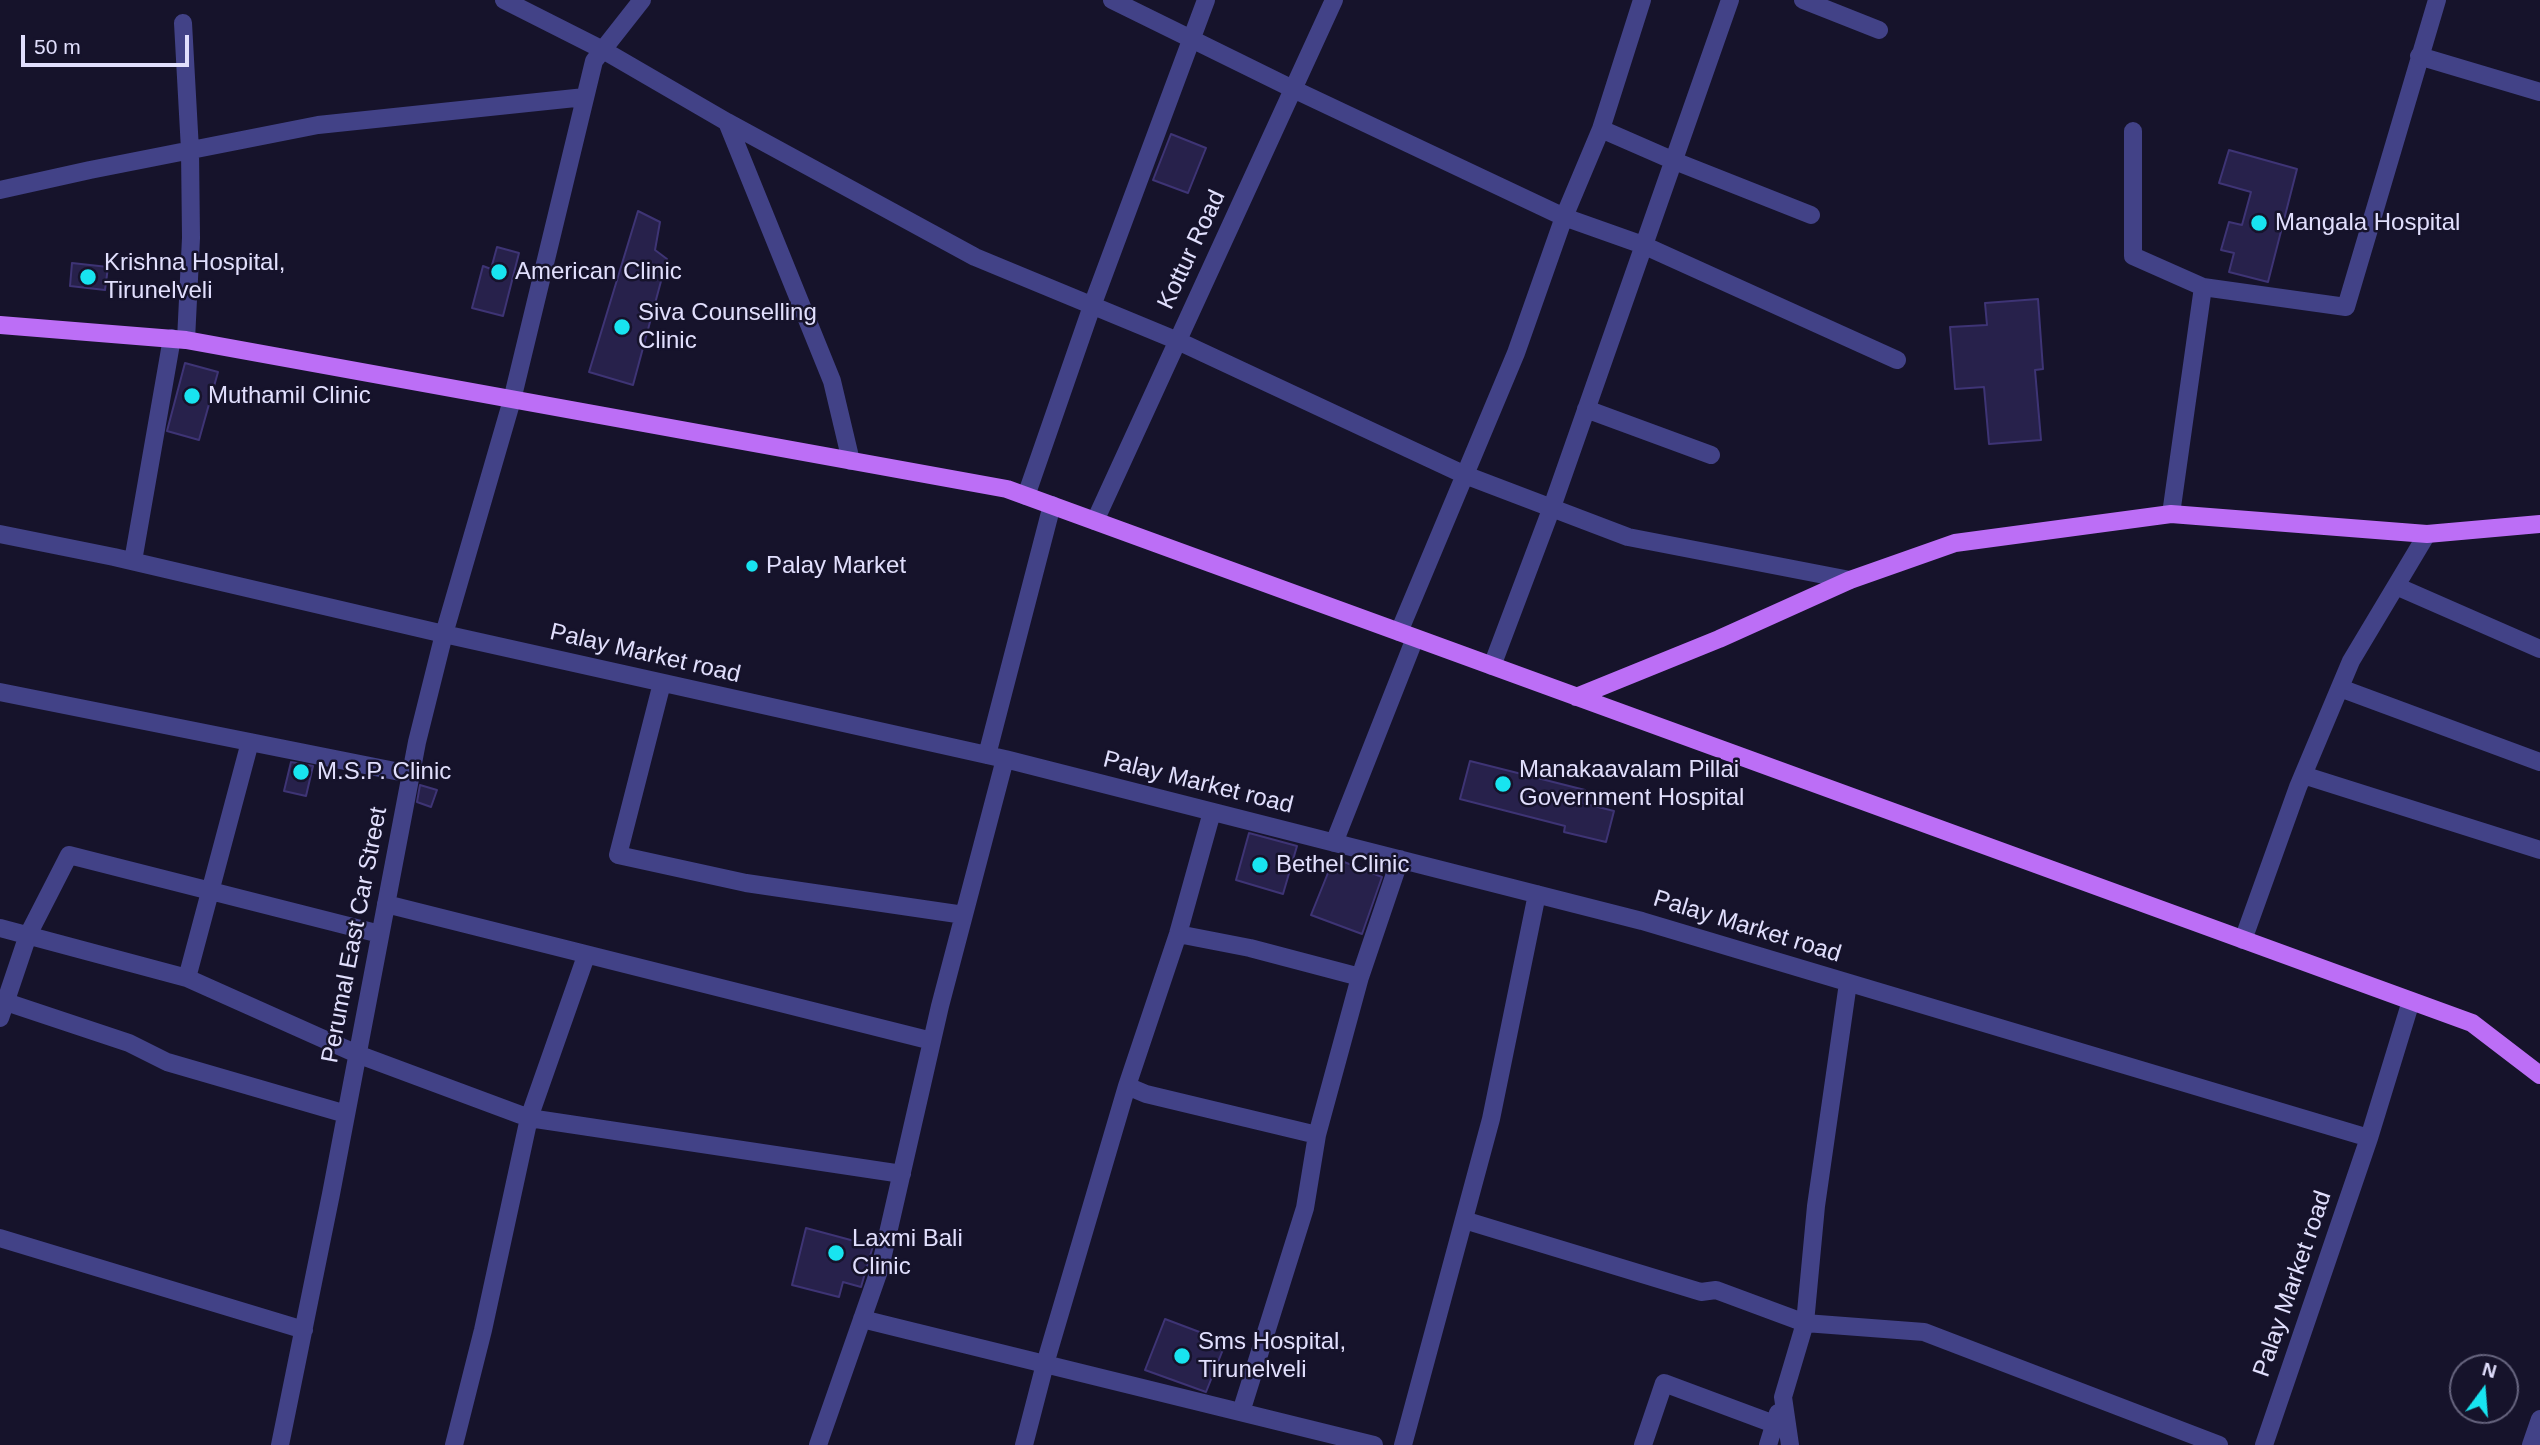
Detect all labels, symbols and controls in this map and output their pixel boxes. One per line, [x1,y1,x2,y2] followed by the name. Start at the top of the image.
[24,21,192,65] scale bar
[34,35,81,58] text: 50 m
[1152,186,1232,314] street label: Kottur Road
[2275,209,2460,237] place label: Mangala Hospital
[2249,213,2269,233] marker: Mangala Hospital
[104,249,285,305] place label: Krishna Hospital, Tirunelveli
[515,258,682,286] place label: American Clinic
[489,262,509,282] marker: American Clinic
[78,267,98,287] marker: Krishna Hospital, Tirunelveli
[638,299,817,355] place label: Siva Counselling Clinic
[612,317,632,337] marker: Siva Counselling Clinic
[208,382,371,410] place label: Muthamil Clinic
[182,386,202,406] marker: Muthamil Clinic
[766,552,906,580] place label: Palay Market
[744,558,760,574] marker: Palay Market
[547,618,743,690] street label: Palay Market road
[1100,745,1296,821] street label: Palay Market road
[1519,756,1744,812] place label: Manakaavalam Pillai Government Hospital
[317,758,451,786] place label: M.S.P. Clinic
[291,762,311,782] marker: M.S.P. Clinic
[1493,774,1513,794] marker: Manakaavalam Pillai Government Hospital
[316,805,394,1065] street label: Perumal East Car Street
[1276,851,1409,879] place label: Bethel Clinic
[1250,855,1270,875] marker: Bethel Clinic
[1650,885,1844,969] street label: Palay Market road
[2248,1187,2338,1381] street label: Palay Market road
[852,1225,963,1281] place label: Laxmi Bali Clinic
[826,1243,846,1263] marker: Laxmi Bali Clinic
[1198,1328,1346,1384] place label: Sms Hospital, Tirunelveli
[1172,1346,1192,1366] marker: Sms Hospital, Tirunelveli
[2449,1354,2519,1424] north arrow
[2480,1358,2499,1382] text: N

